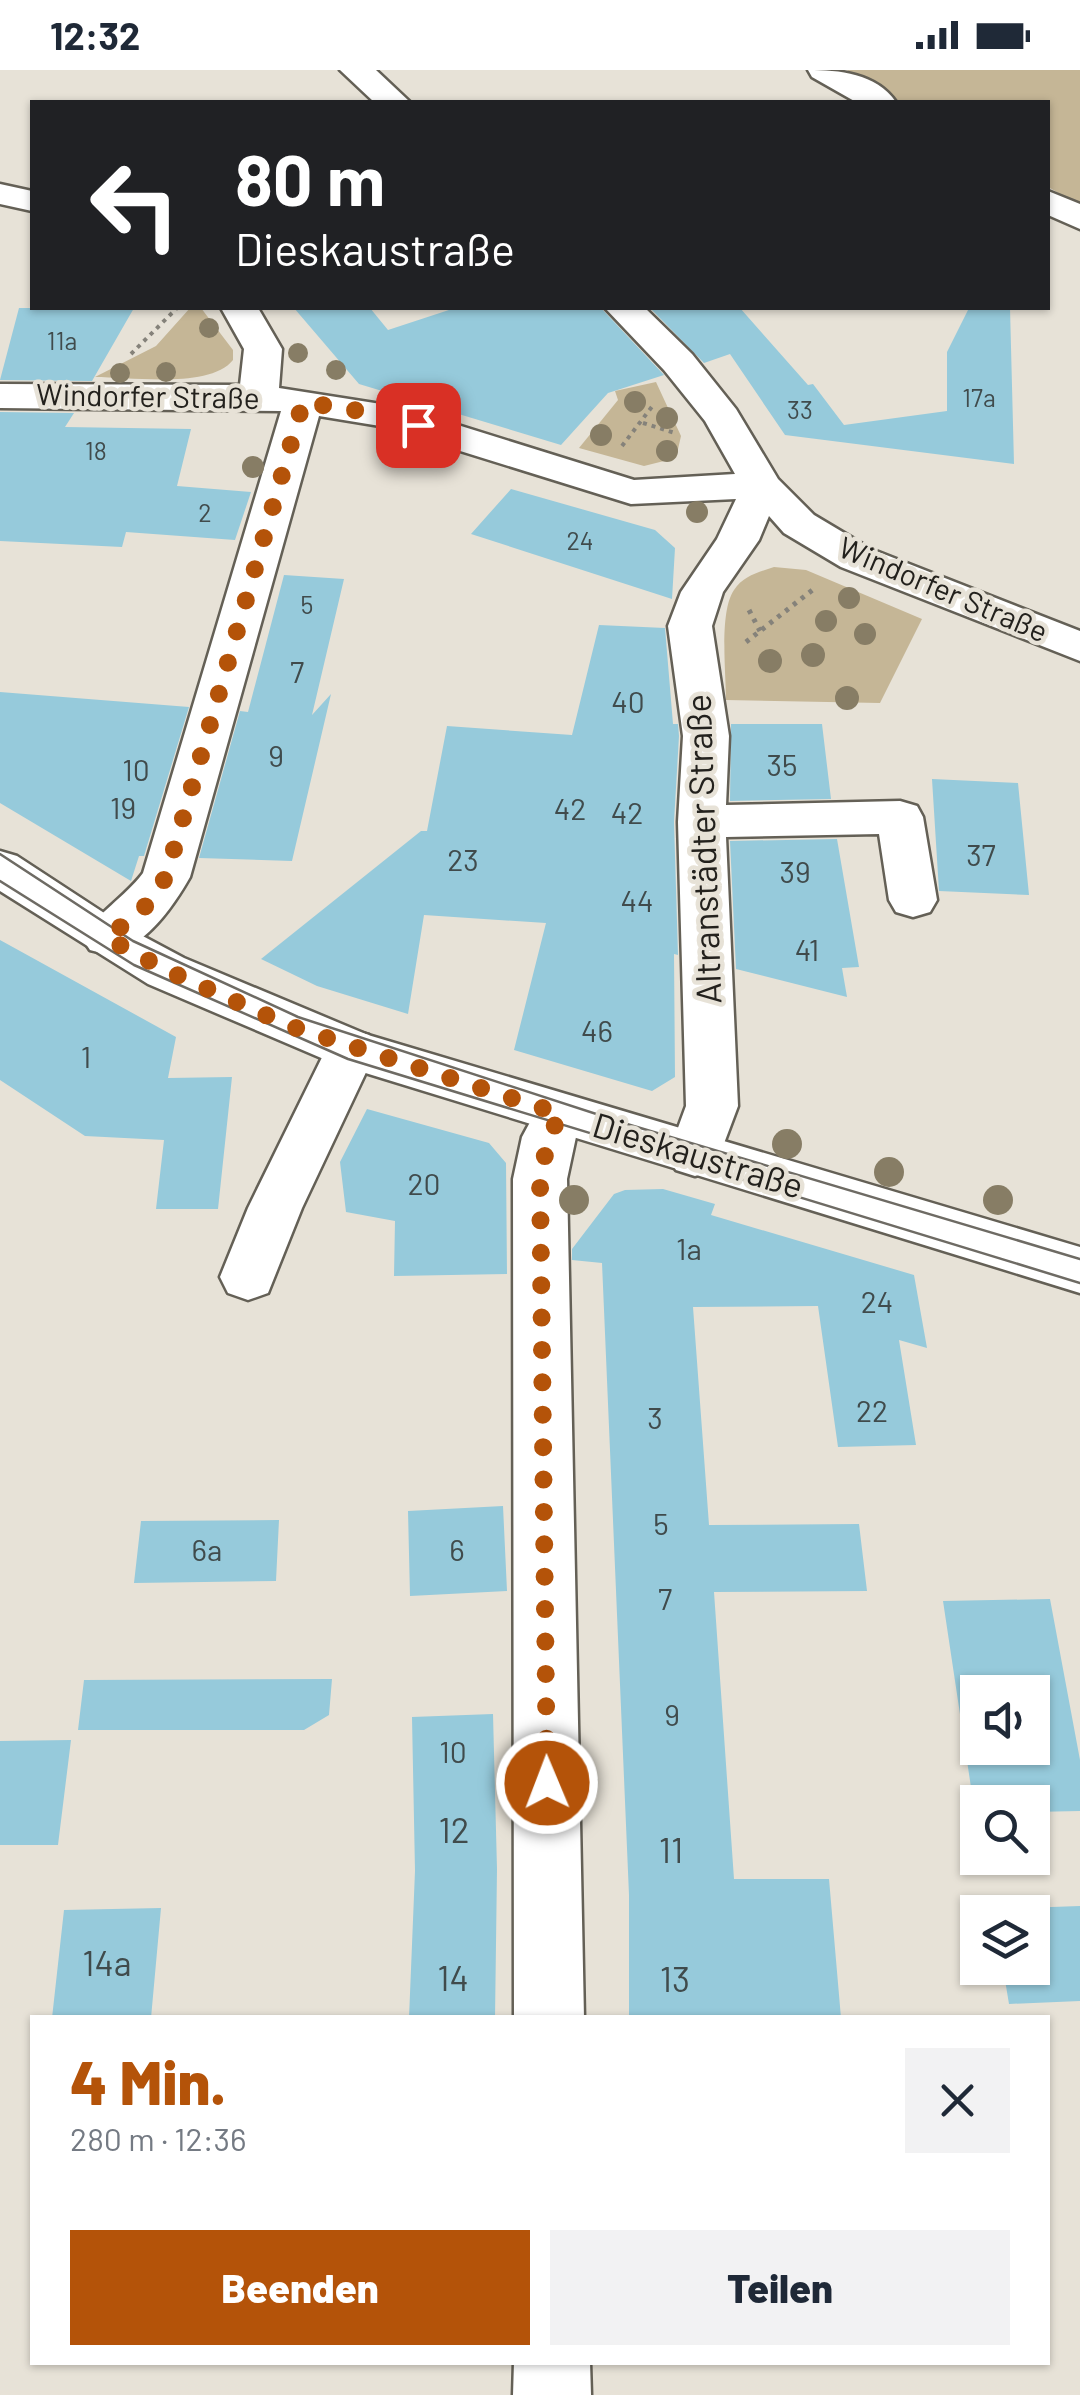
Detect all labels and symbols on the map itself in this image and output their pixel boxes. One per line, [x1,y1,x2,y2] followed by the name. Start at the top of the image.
[47,325,77,355] house number: 11a
[36,375,260,415] street label: Windorfer Straße
[962,382,996,412] house number: 17a
[376,383,461,468] pin
[787,394,813,424] house number: 33
[85,435,107,465] house number: 18
[198,497,212,527] house number: 2
[566,525,594,555] house number: 24
[834,528,1054,648] street label: Windorfer Straße
[301,589,313,619] house number: 5
[290,653,304,689] house number: 7
[611,683,645,719] house number: 40
[676,693,728,1005] street label: Altranstädter Straße
[268,737,284,773] house number: 9
[767,746,797,782] house number: 35
[122,751,150,787] house number: 10
[110,789,136,825] house number: 19
[554,790,586,826] house number: 42
[611,794,643,830] house number: 42
[966,836,996,872] house number: 37
[447,841,479,877] house number: 23
[779,853,811,889] house number: 39
[620,882,654,918] house number: 44
[795,931,819,967] house number: 41
[581,1012,613,1048] house number: 46
[81,1038,91,1074] house number: 1
[588,1102,809,1206] street label: Dieskaustraße
[407,1165,441,1201] house number: 20
[676,1230,702,1266] house number: 1a
[861,1283,893,1319] house number: 24
[856,1392,888,1428] house number: 22
[647,1399,663,1435] house number: 3
[653,1505,669,1541] house number: 5
[192,1531,222,1567] house number: 6a
[449,1531,465,1567] house number: 6
[658,1580,672,1616] house number: 7
[664,1696,680,1732] house number: 9
[495,1731,599,1835] position arrow
[439,1733,467,1769] house number: 10
[438,1808,470,1850] house number: 12
[659,1828,683,1870] house number: 11
[82,1941,132,1983] house number: 14a
[437,1956,469,1998] house number: 14
[660,1957,690,1999] house number: 13

